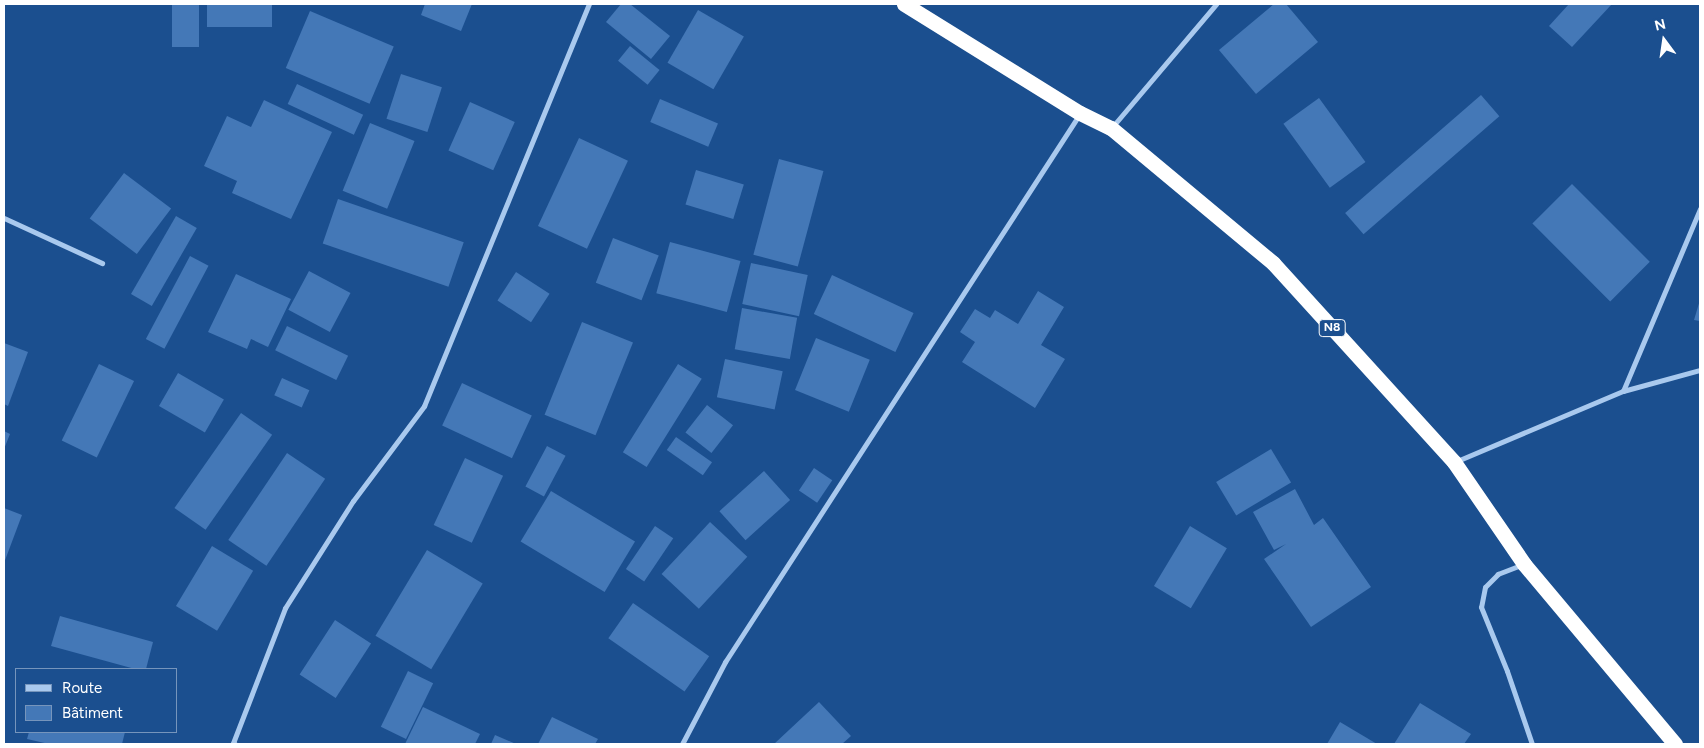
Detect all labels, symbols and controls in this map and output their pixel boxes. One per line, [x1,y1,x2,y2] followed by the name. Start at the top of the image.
[1639,15,1689,65] north arrow
[1653,15,1668,35] text: N
[1318,318,1346,338] road number: N8
[15,668,178,733] legend
[62,679,102,697] text: Route
[62,704,123,722] text: Bâtiment

